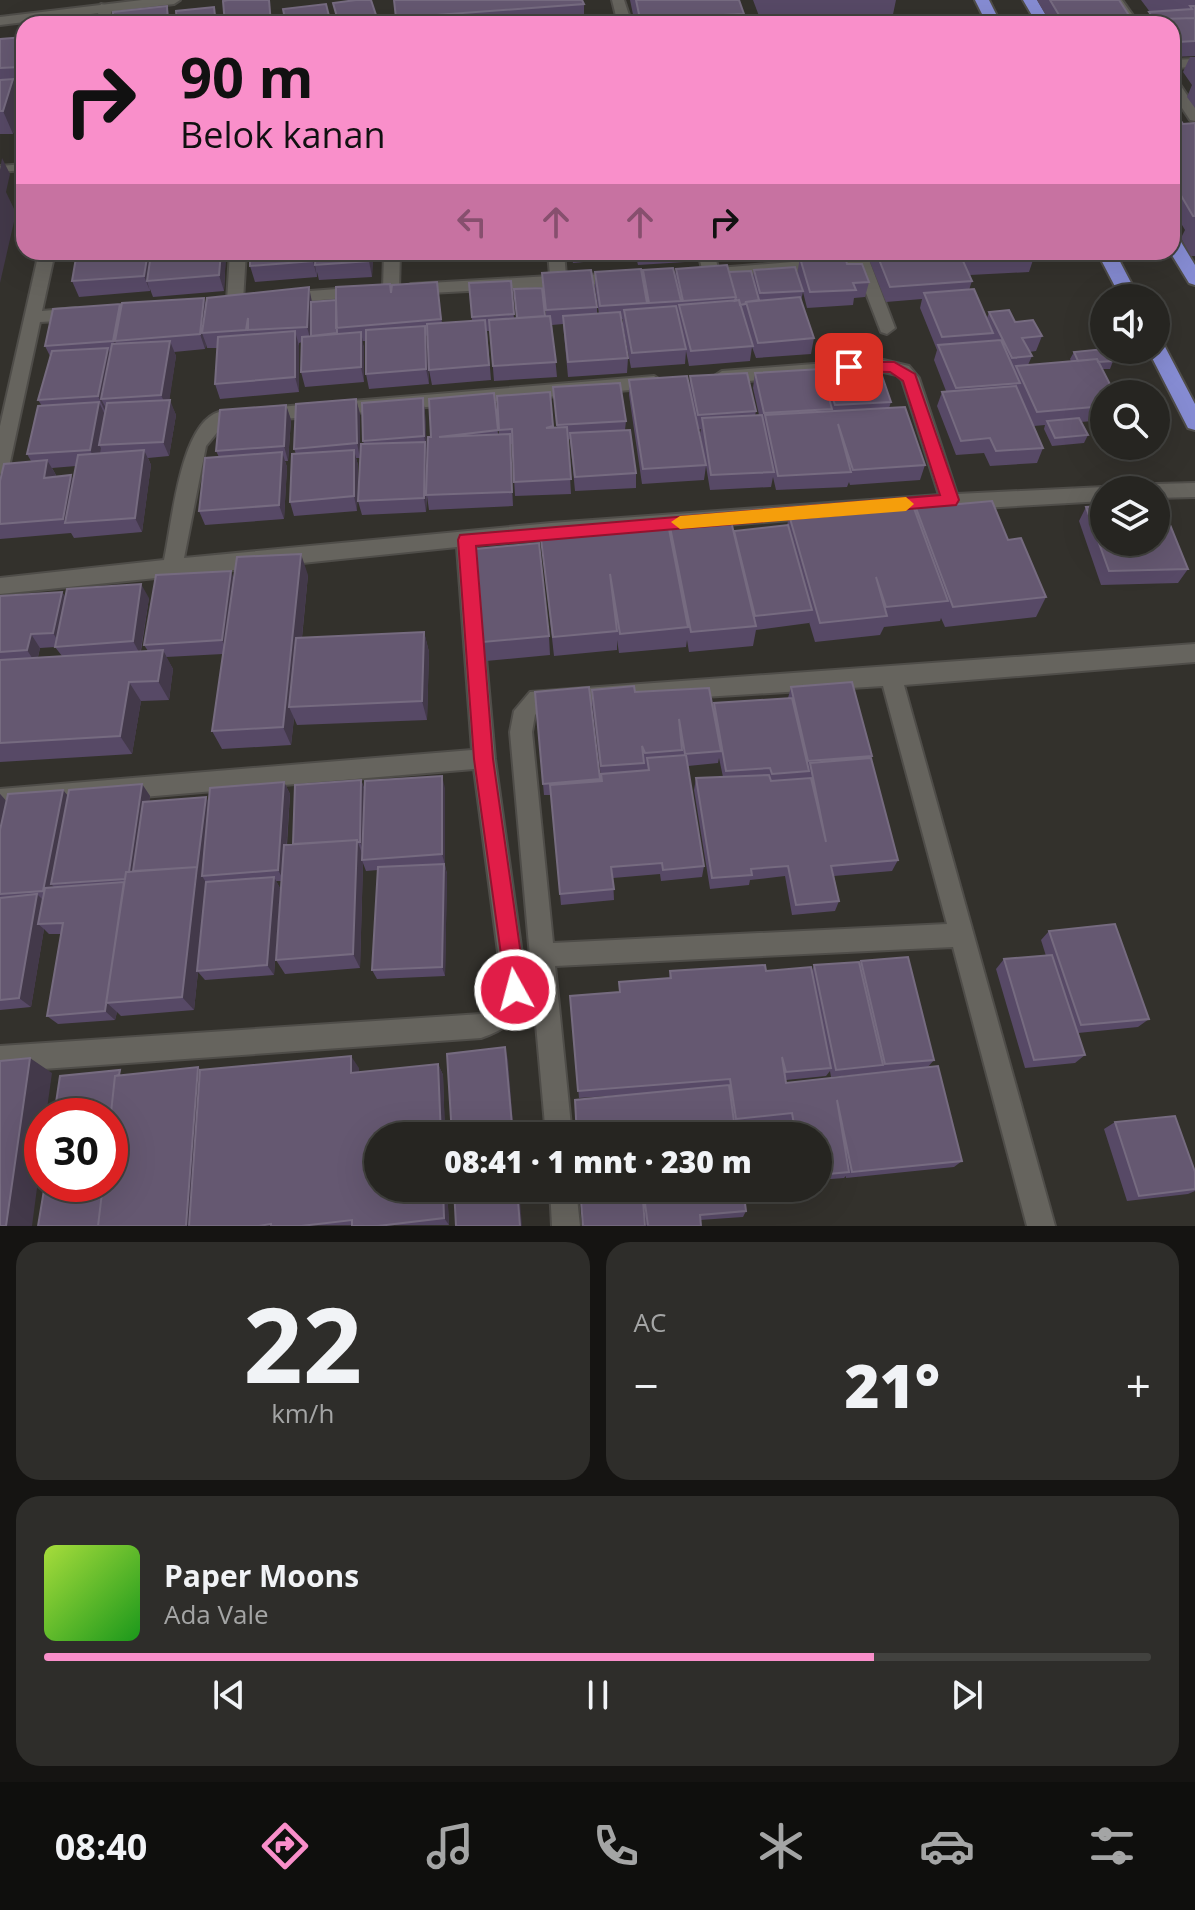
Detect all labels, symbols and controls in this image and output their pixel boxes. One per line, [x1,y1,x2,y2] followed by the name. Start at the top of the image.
[180,38,314,114] text: 90 m
[48,48,152,152] icon: right
[180,110,386,159] text: Belok kanan
[450,200,494,244] icon: left
[534,200,578,244] icon: ahead
[618,200,662,244] icon: ahead
[702,200,746,244] icon: right
[1090,284,1170,556] map controls
[1090,284,1170,364] button: sound
[815,333,883,401] pin
[827,345,871,389] icon: arrive
[1090,380,1170,460] button: search
[1090,476,1170,556] button: layers
[473,948,557,1032] position arrow
[24,1098,128,1202] speed limit sign: 30
[444,1141,752,1182] text: 08:41 · 1 mnt · 230 m
[243,1272,362,1413] text: 22
[634,1304,666,1340] text: AC
[844,1344,940,1426] text: 21°
[634,1355,659,1415] text: −
[1126,1355,1151,1415] text: +
[271,1395,334,1431] text: km/h
[164,1555,359,1596] text: Paper Moons
[164,1596,269,1632] text: Ada Vale
[207,1673,251,1717] icon: previous
[576,1673,620,1717] icon: pause
[945,1673,989,1717] icon: next
[257,1818,313,1874] icon: directions
[422,1818,478,1874] icon: music
[588,1818,644,1874] icon: phone
[753,1818,809,1874] icon: climate
[919,1818,975,1874] icon: car
[1084,1818,1140,1874] icon: filters
[55,1822,147,1871] text: 08:40

